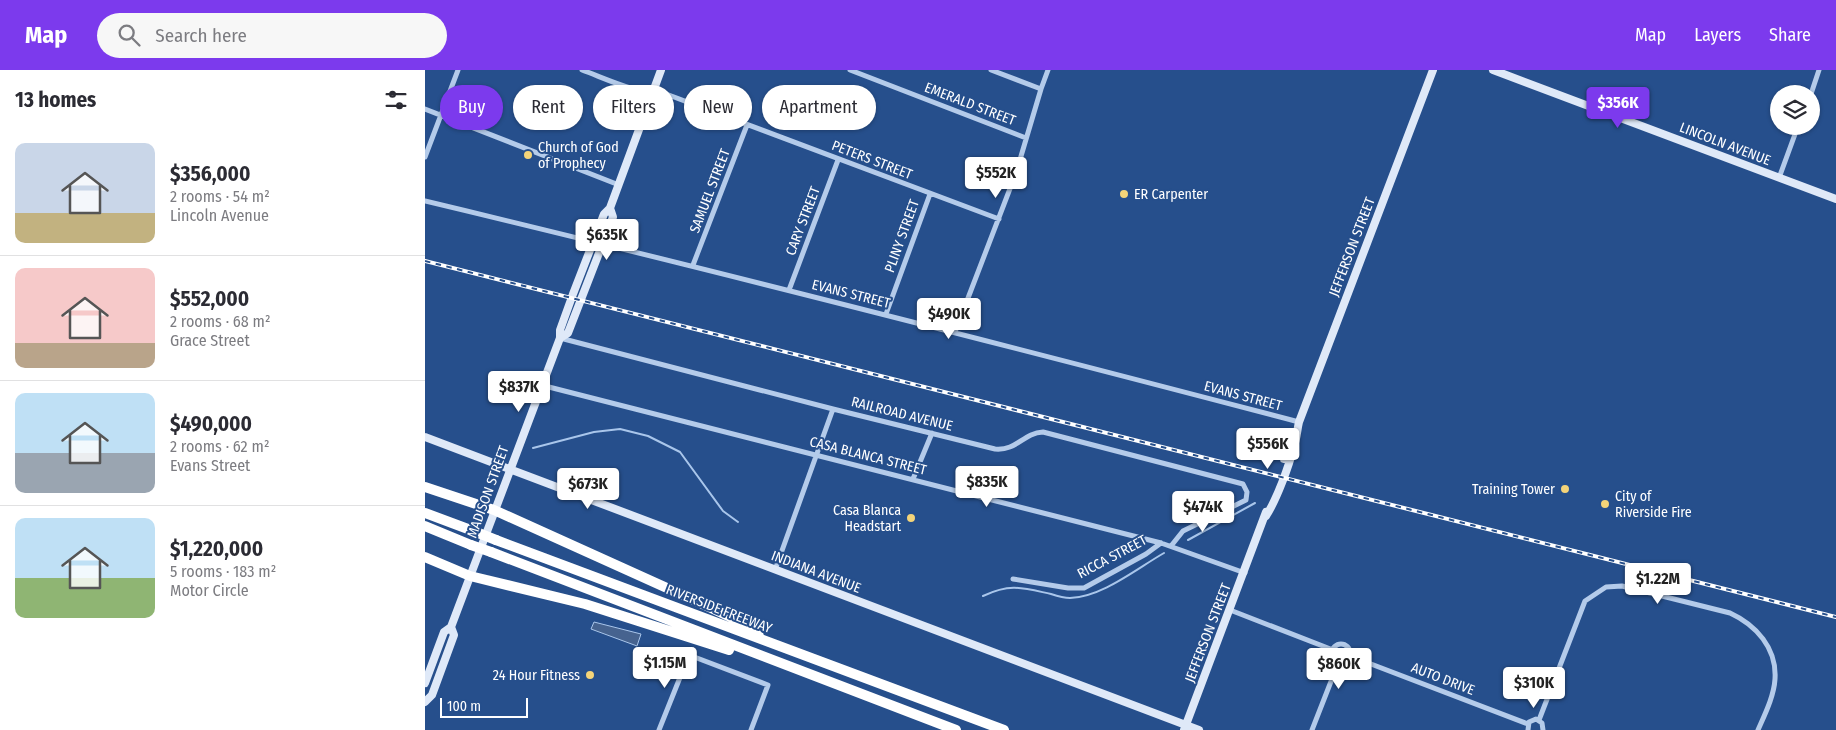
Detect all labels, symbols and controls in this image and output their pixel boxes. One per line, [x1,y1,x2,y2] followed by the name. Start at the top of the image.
[97,13,447,58] search box
[25,21,67,49] text: Map
[115,21,143,49] icon: search
[155,24,247,47] text: Search here
[1635,24,1666,46] text: Map
[1694,24,1741,46] text: Layers
[1769,24,1811,46] text: Share
[922,79,1018,129] street label: EMERALD STREET
[440,85,503,130] chip: Buy
[513,85,583,130] chip: Rent
[593,85,674,130] chip: Filters
[684,85,752,130] chip: New
[762,85,876,130] chip: Apartment
[1770,85,1820,135] map controls
[1770,85,1820,135] button: layers
[382,86,410,114] icon: filters
[15,87,96,113] text: 13 homes
[1583,87,1653,129] pin: $356K
[1597,93,1639,112] text: $356K
[1677,119,1773,169] street label: LINCOLN AVENUE
[829,137,915,183] street label: PETERS STREET
[538,139,619,172] place label: Church of God of Prophecy
[686,146,734,236] street label: SAMUEL STREET
[522,149,534,161] marker: Church of God of Prophecy
[961,156,1031,199] pin: $552K
[170,161,251,187] text: $356,000
[55,163,115,223] icon: home
[976,163,1016,182] text: $552K
[782,184,824,258] street label: CARY STREET
[1134,186,1208,203] place label: ER Carpenter
[170,187,270,206] text: 2 rooms · 54 m²
[1118,188,1130,200] marker: ER Carpenter
[1325,195,1379,299] street label: JEFFERSON STREET
[881,197,923,275] street label: PLINY STREET
[170,206,269,225] text: Lincoln Avenue
[572,218,642,261] pin: $635K
[587,225,627,244] text: $635K
[810,276,892,312] street label: EVANS STREET
[170,286,249,312] text: $552,000
[55,288,115,348] icon: home
[914,298,984,340] pin: $490K
[928,304,970,323] text: $490K
[170,312,271,331] text: 2 rooms · 68 m²
[170,331,250,350] text: Grace Street
[484,370,554,413] pin: $837K
[499,377,539,396] text: $837K
[1202,377,1284,415] street label: EVANS STREET
[850,393,955,435] street label: RAILROAD AVENUE
[170,411,252,437] text: $490,000
[55,413,115,473] icon: home
[1233,428,1303,470] pin: $556K
[808,433,929,479] street label: CASA BLANCA STREET
[1247,434,1289,453] text: $556K
[170,437,269,456] text: 2 rooms · 62 m²
[463,443,513,540] street label: MADISON STREET
[170,456,250,475] text: Evans Street
[952,466,1022,508] pin: $835K
[553,468,623,510] pin: $673K
[966,472,1008,491] text: $835K
[568,474,608,493] text: $673K
[1472,481,1555,498] place label: Training Tower
[1559,483,1571,495] marker: Training Tower
[1615,488,1692,521] place label: City of Riverside Fire
[1168,490,1238,533] pin: $474K
[1183,497,1223,516] text: $474K
[1599,498,1611,510] marker: City of Riverside Fire
[833,502,901,535] place label: Casa Blanca Headstart
[905,512,917,524] marker: Casa Blanca Headstart
[1074,531,1150,582] street label: RICCA STREET
[170,536,263,562] text: $1,220,000
[55,538,115,598] icon: home
[769,547,864,597] street label: INDIANA AVENUE
[170,562,276,581] text: 5 rooms · 183 m²
[1617,562,1699,605] pin: $1.22M
[1636,569,1680,588] text: $1.22M
[170,581,249,600] text: Motor Circle
[664,581,774,637] street label: RIVERSIDE FREEWAY
[1181,581,1235,685] street label: JEFFERSON STREET
[624,646,706,689] pin: $1.15M
[1304,648,1374,690] pin: $860K
[644,653,686,672] text: $1.15M
[1318,654,1360,673] text: $860K
[1409,659,1478,699] street label: AUTO DRIVE
[1499,666,1569,709] pin: $310K
[493,667,580,684] place label: 24 Hour Fitness
[584,669,596,681] marker: 24 Hour Fitness
[1514,673,1554,692] text: $310K
[440,695,527,718] scale bar
[447,698,481,715] text: 100 m

